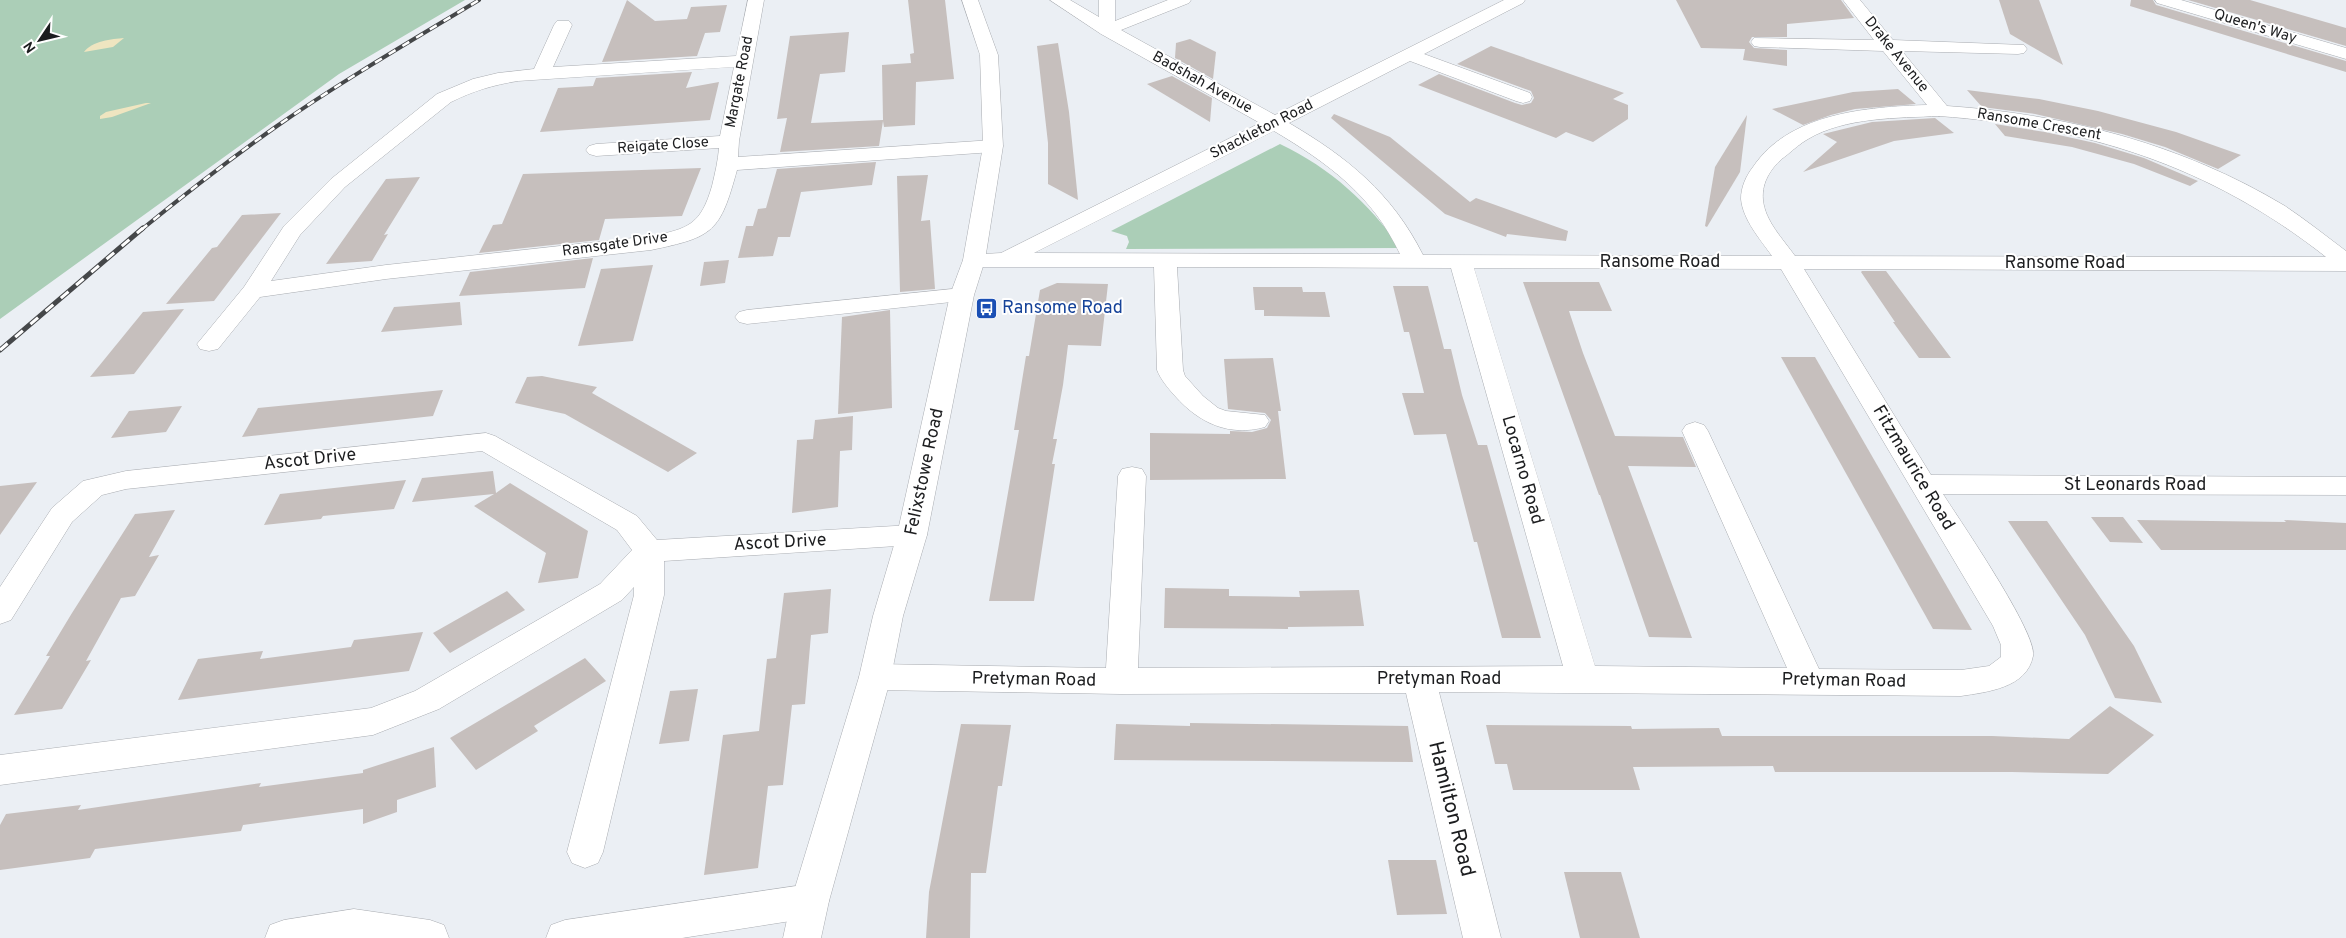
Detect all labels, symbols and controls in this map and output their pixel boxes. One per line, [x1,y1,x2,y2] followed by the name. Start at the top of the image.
[2211,5,2299,49] street label: Queen's Way
[1860,13,1932,97] street label: Drake Avenue
[15,15,65,65] north arrow
[722,34,758,130] street label: Margate Road
[21,38,40,56] text: N
[1149,48,1255,118] street label: Badshah Avenue
[1207,96,1317,164] street label: Shackleton Road
[1975,105,2103,145] street label: Ransome Crescent
[617,133,709,159] street label: Reigate Close
[561,228,669,262] street label: Ramsgate Drive
[1600,251,1720,274] street label: Ransome Road
[2005,252,2125,275] street label: Ransome Road
[974,296,998,320] bus stop icon: Ransome Road
[1002,297,1123,320] place label: Ransome Road
[1867,401,1959,535] street label: Fitzmaurice Road
[900,406,950,538] street label: Felixstowe Road
[1495,413,1549,527] street label: Locarno Road
[263,444,357,476] street label: Ascot Drive
[2064,474,2206,497] street label: St Leonards Road
[733,529,827,557] street label: Ascot Drive
[971,667,1097,693] street label: Pretyman Road
[1377,668,1501,691] street label: Pretyman Road
[1781,668,1907,694] street label: Pretyman Road
[1421,738,1481,880] street label: Hamilton Road

